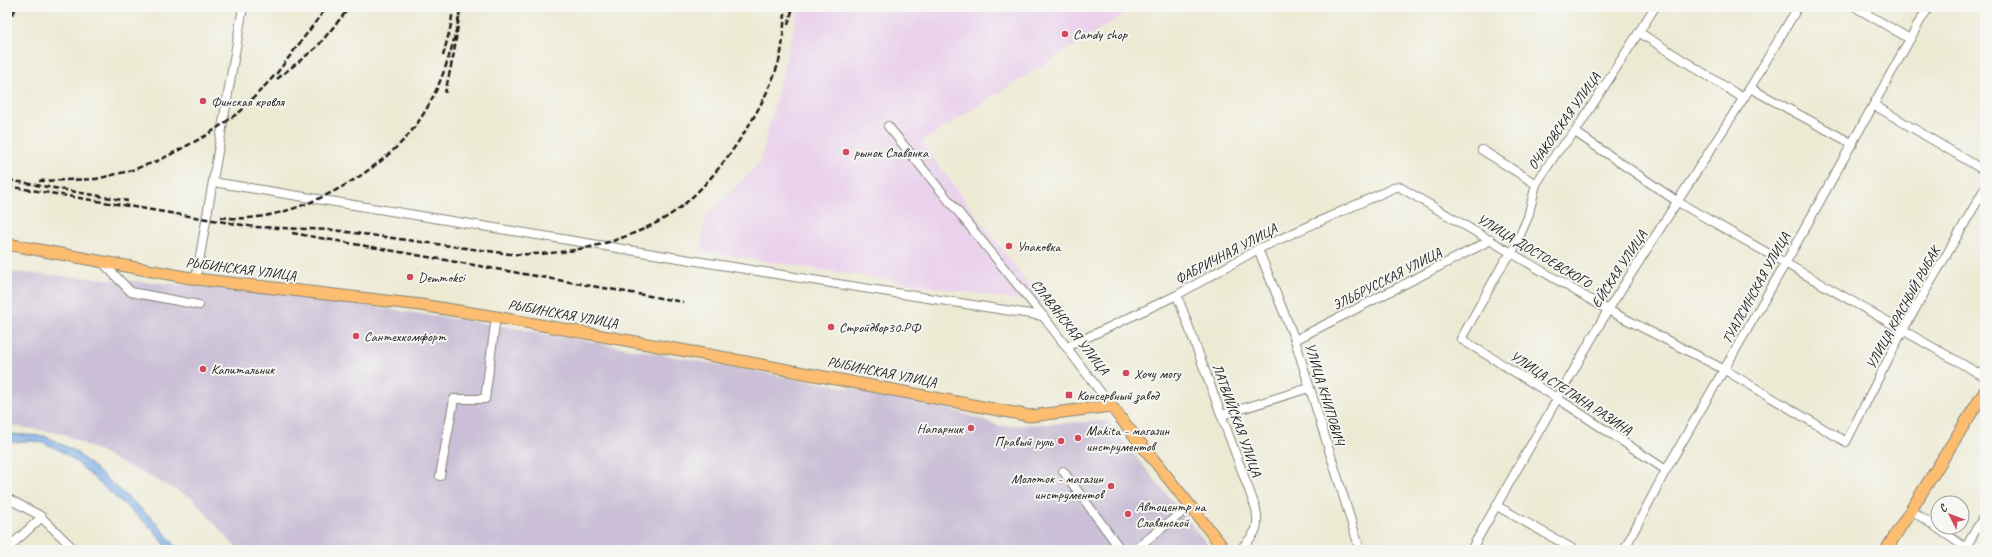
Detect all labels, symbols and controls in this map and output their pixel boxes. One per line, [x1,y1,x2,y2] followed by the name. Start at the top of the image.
[1073,26,1128,43] place label: Candy shop
[1060,29,1070,39] marker: Candy shop
[1524,68,1604,173] street label: ОЧАКОВСКАЯ УЛИЦА
[211,93,286,110] place label: Финская кровля
[198,96,208,106] marker: Финская кровля
[854,144,929,161] place label: рынок Славянка
[841,147,851,157] marker: рынок Славянка
[1474,210,1596,293] street label: УЛИЦА ДОСТОЕВСКОГО
[1172,220,1281,288] street label: ФАБРИЧНАЯ УЛИЦА
[1588,226,1651,311] street label: ЕЙСКАЯ УЛИЦА
[1718,229,1794,347] street label: ТУАПСИНСКАЯ УЛИЦА
[1017,238,1061,255] place label: Упаковка
[1004,241,1014,251] marker: Упаковка
[1862,241,1945,372] street label: УЛИЦА КРАСНЫЙ РЫБАК
[1330,244,1445,314] street label: ЭЛЬБРУССКАЯ УЛИЦА
[185,254,298,284] street label: РЫБИНСКАЯ УЛИЦА
[418,269,467,286] place label: Demmoksi
[405,272,415,282] marker: Demmoksi
[1028,276,1113,379] street label: СЛАВЯНСКАЯ УЛИЦА
[507,296,620,332] street label: РЫБИНСКАЯ УЛИЦА
[839,319,922,336] place label: Стройдвор30.РФ
[826,322,836,332] marker: Стройдвор30.РФ
[364,328,447,345] place label: Сантехкомфорт
[351,331,361,341] marker: Сантехкомфорт
[1301,341,1349,449] street label: УЛИЦА КНИПОВИЧ
[1507,347,1636,439] street label: УЛИЦА СТЕПАНА РАЗИНА
[826,353,939,391] street label: РЫБИНСКАЯ УЛИЦА
[211,361,275,378] place label: Капитальник
[1209,361,1266,480] street label: ЛАТВИЙСКАЯ УЛИЦА
[198,364,208,374] marker: Капитальник
[1134,365,1182,382] place label: Хочу могу
[1121,368,1131,378] marker: Хочу могу
[1077,387,1160,404] place label: Консервный завод
[1064,390,1074,400] marker: Консервный завод
[917,420,965,437] place label: Напарник
[1086,422,1171,455] place label: Makita - магазин инструментов
[966,423,976,433] marker: Напарник
[995,433,1055,450] place label: Правый руль
[1073,433,1083,443] marker: Makita - магазин инструментов
[1056,436,1066,446] marker: Правый руль
[1011,470,1106,503] place label: Молоток - магазин инструментов
[1106,481,1116,491] marker: Молоток - магазин инструментов
[1930,495,1970,535] north arrow
[1136,498,1207,531] place label: Автоцентр на Славянской
[1936,500,1951,515] text: С
[1123,509,1133,519] marker: Автоцентр на Славянской

